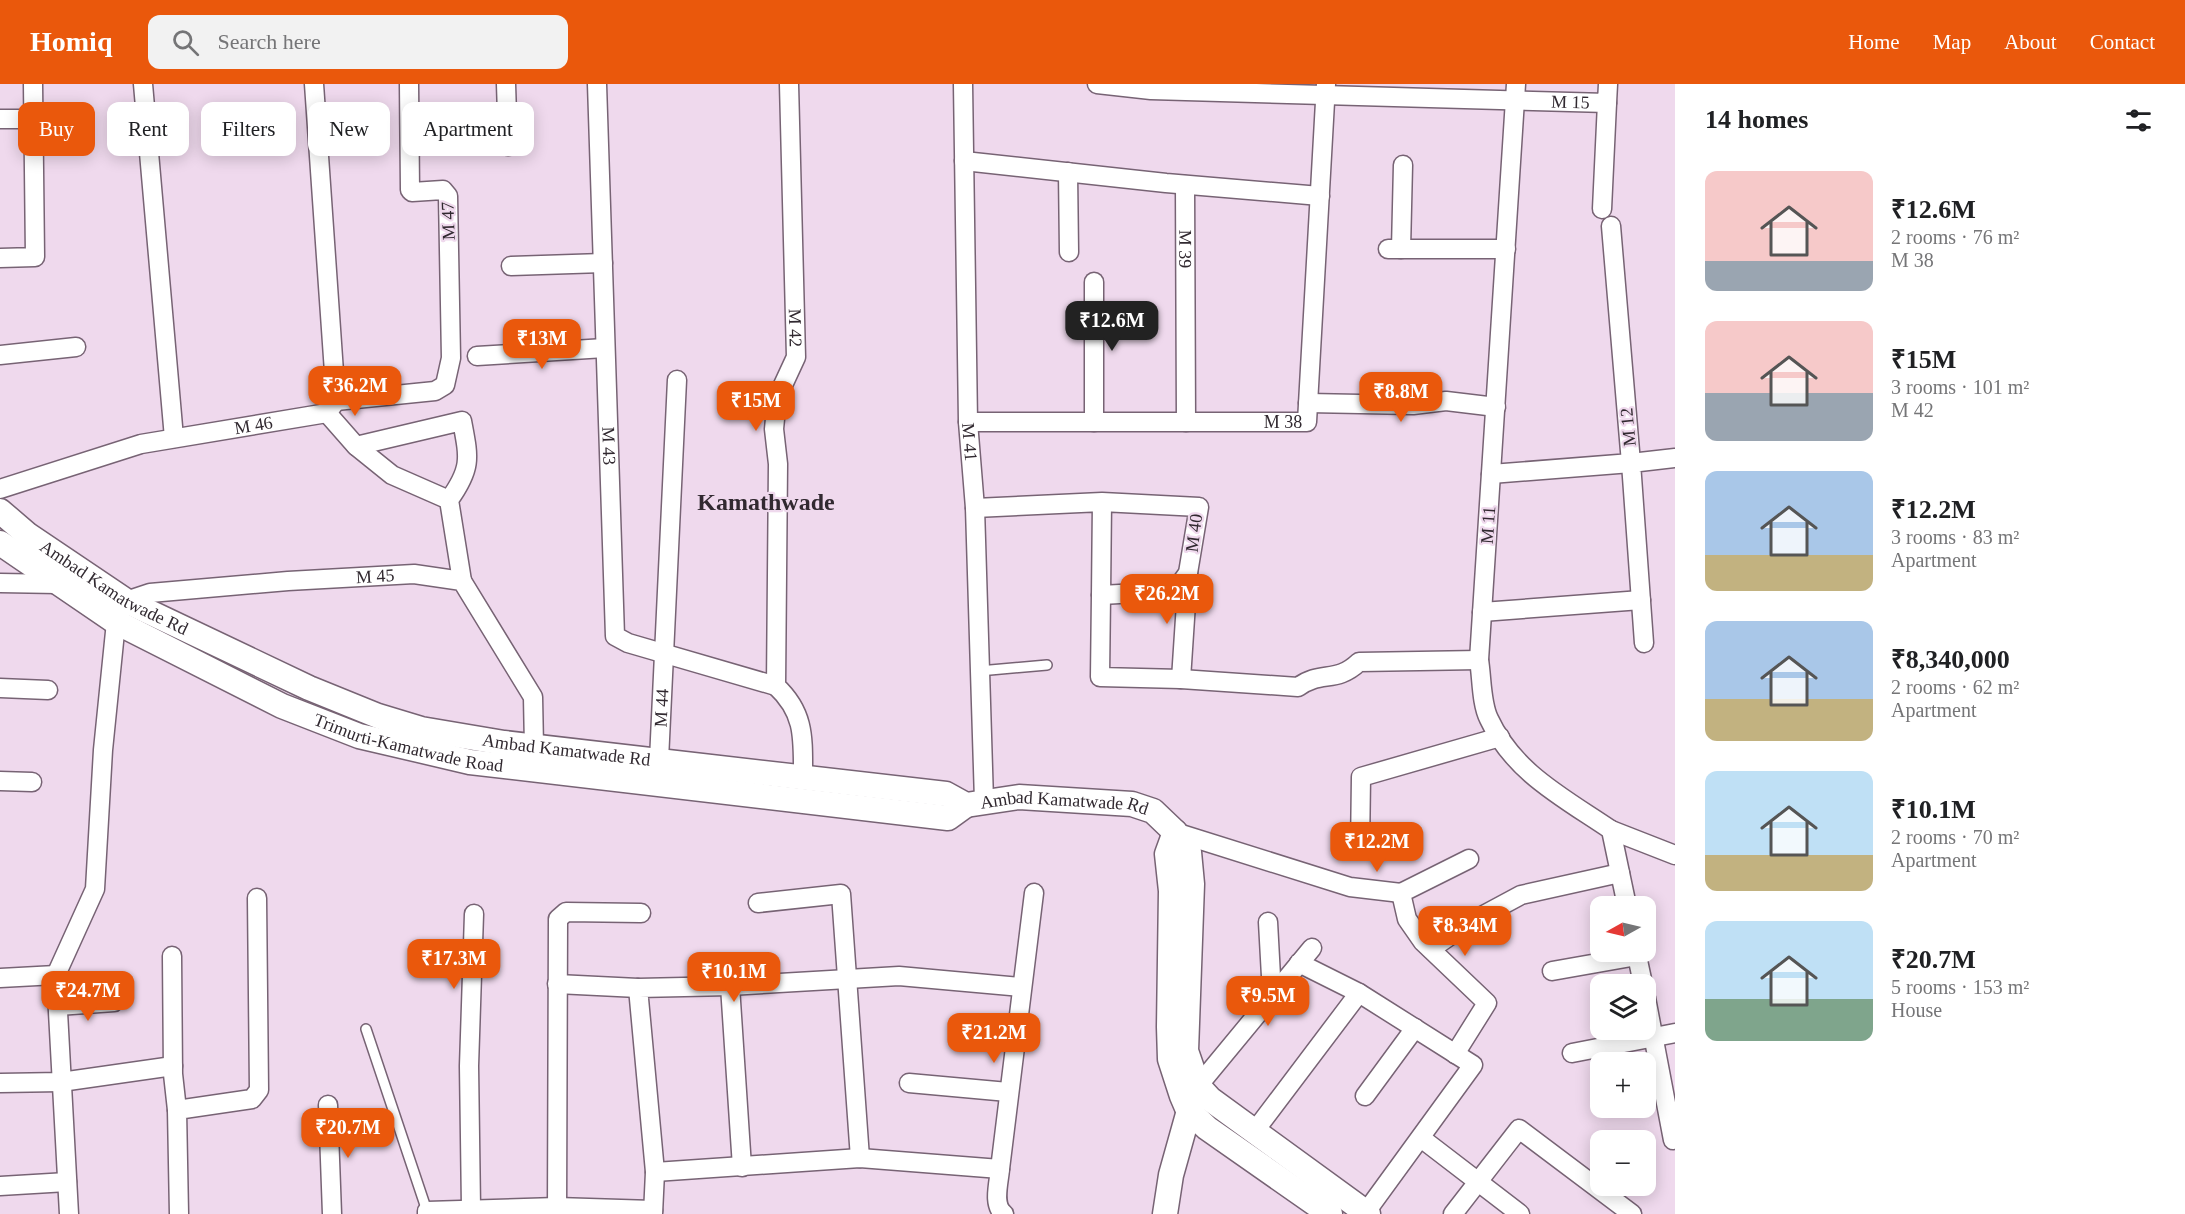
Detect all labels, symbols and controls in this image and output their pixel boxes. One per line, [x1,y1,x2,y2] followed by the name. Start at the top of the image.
[148,15,568,69] search box
[30,26,112,57] text: Homiq
[169,26,202,59] icon: search
[217,29,321,54] text: Search here
[1848,30,1900,54] text: Home
[1933,30,1971,54] text: Map
[2004,30,2057,54] text: About
[2090,30,2155,54] text: Contact
[1551,91,1590,113] street label: M 15
[18,102,95,156] chip: Buy
[107,102,189,156] chip: Rent
[201,102,296,156] chip: Filters
[308,102,390,156] chip: New
[402,102,534,156] chip: Apartment
[2122,104,2155,137] icon: filters
[1705,105,1808,134] text: 14 homes
[1753,195,1825,267] icon: home
[1891,195,1976,224] text: ₹12.6M
[437,201,459,241] street label: M 47
[1891,226,2019,248] text: 2 rooms · 76 m²
[1175,230,1195,268] street label: M 39
[1891,249,1934,271] text: M 38
[1063,301,1161,352] pin: ₹12.6M
[785,308,806,347] street label: M 42
[1079,309,1145,331] text: ₹12.6M
[506,319,578,370] pin: ₹13M
[517,327,567,349] text: ₹13M
[1753,345,1825,417] icon: home
[1891,345,1956,374] text: ₹15M
[306,366,404,417] pin: ₹36.2M
[1359,372,1443,423] pin: ₹8.8M
[322,374,388,396] text: ₹36.2M
[1891,376,2029,398] text: 3 rooms · 101 m²
[1373,380,1429,402] text: ₹8.8M
[720,381,792,432] pin: ₹15M
[731,389,781,411] text: ₹15M
[1891,399,1934,421] text: M 42
[1616,407,1640,447] street label: M 12
[233,412,274,438] street label: M 46
[1264,412,1302,432] street label: M 38
[958,422,981,462] street label: M 41
[598,426,619,465] street label: M 43
[697,489,835,515] district label: Kamathwade
[1753,495,1825,567] icon: home
[1891,495,1976,524] text: ₹12.2M
[1477,505,1499,545] street label: M 11
[1182,513,1206,553] street label: M 40
[1891,526,2019,548] text: 3 rooms · 83 m²
[36,536,191,639] street label: Ambad Kamatwade Rd
[1891,549,1977,571] text: Apartment
[355,565,395,587] street label: M 45
[1118,574,1216,625] pin: ₹26.2M
[1134,582,1200,604] text: ₹26.2M
[1753,645,1825,717] icon: home
[1891,645,2010,674] text: ₹8,340,000
[1891,676,2019,698] text: 2 rooms · 62 m²
[651,688,672,728] street label: M 44
[1891,699,1977,721] text: Apartment
[311,709,504,776] street label: Trimurti-Kamatwade Road
[481,730,651,770] street label: Ambad Kamatwade Rd
[979,787,1151,819] street label: Ambad Kamatwade Rd
[1753,795,1825,867] icon: home
[1891,795,1976,824] text: ₹10.1M
[1328,822,1426,873] pin: ₹12.2M
[1891,826,2019,848] text: 2 rooms · 70 m²
[1344,830,1410,852] text: ₹12.2M
[1891,849,1977,871] text: Apartment
[1590,896,1656,962] north arrow
[1590,896,1656,1196] map controls
[1416,906,1514,957] pin: ₹8.34M
[1432,914,1498,936] text: ₹8.34M
[405,939,503,990] pin: ₹17.3M
[1753,945,1825,1017] icon: home
[1891,945,1976,974] text: ₹20.7M
[421,947,487,969] text: ₹17.3M
[685,952,783,1003] pin: ₹10.1M
[701,960,767,982] text: ₹10.1M
[39,971,137,1022] pin: ₹24.7M
[1590,974,1656,1040] button: layers
[1226,976,1310,1027] pin: ₹9.5M
[1891,976,2029,998] text: 5 rooms · 153 m²
[55,979,121,1001] text: ₹24.7M
[1240,984,1296,1006] text: ₹9.5M
[1891,999,1942,1021] text: House
[945,1013,1043,1064] pin: ₹21.2M
[961,1021,1027,1043] text: ₹21.2M
[1590,1052,1656,1118] button: +
[299,1108,397,1159] pin: ₹20.7M
[315,1116,381,1138] text: ₹20.7M
[1590,1130,1656,1196] button: −

